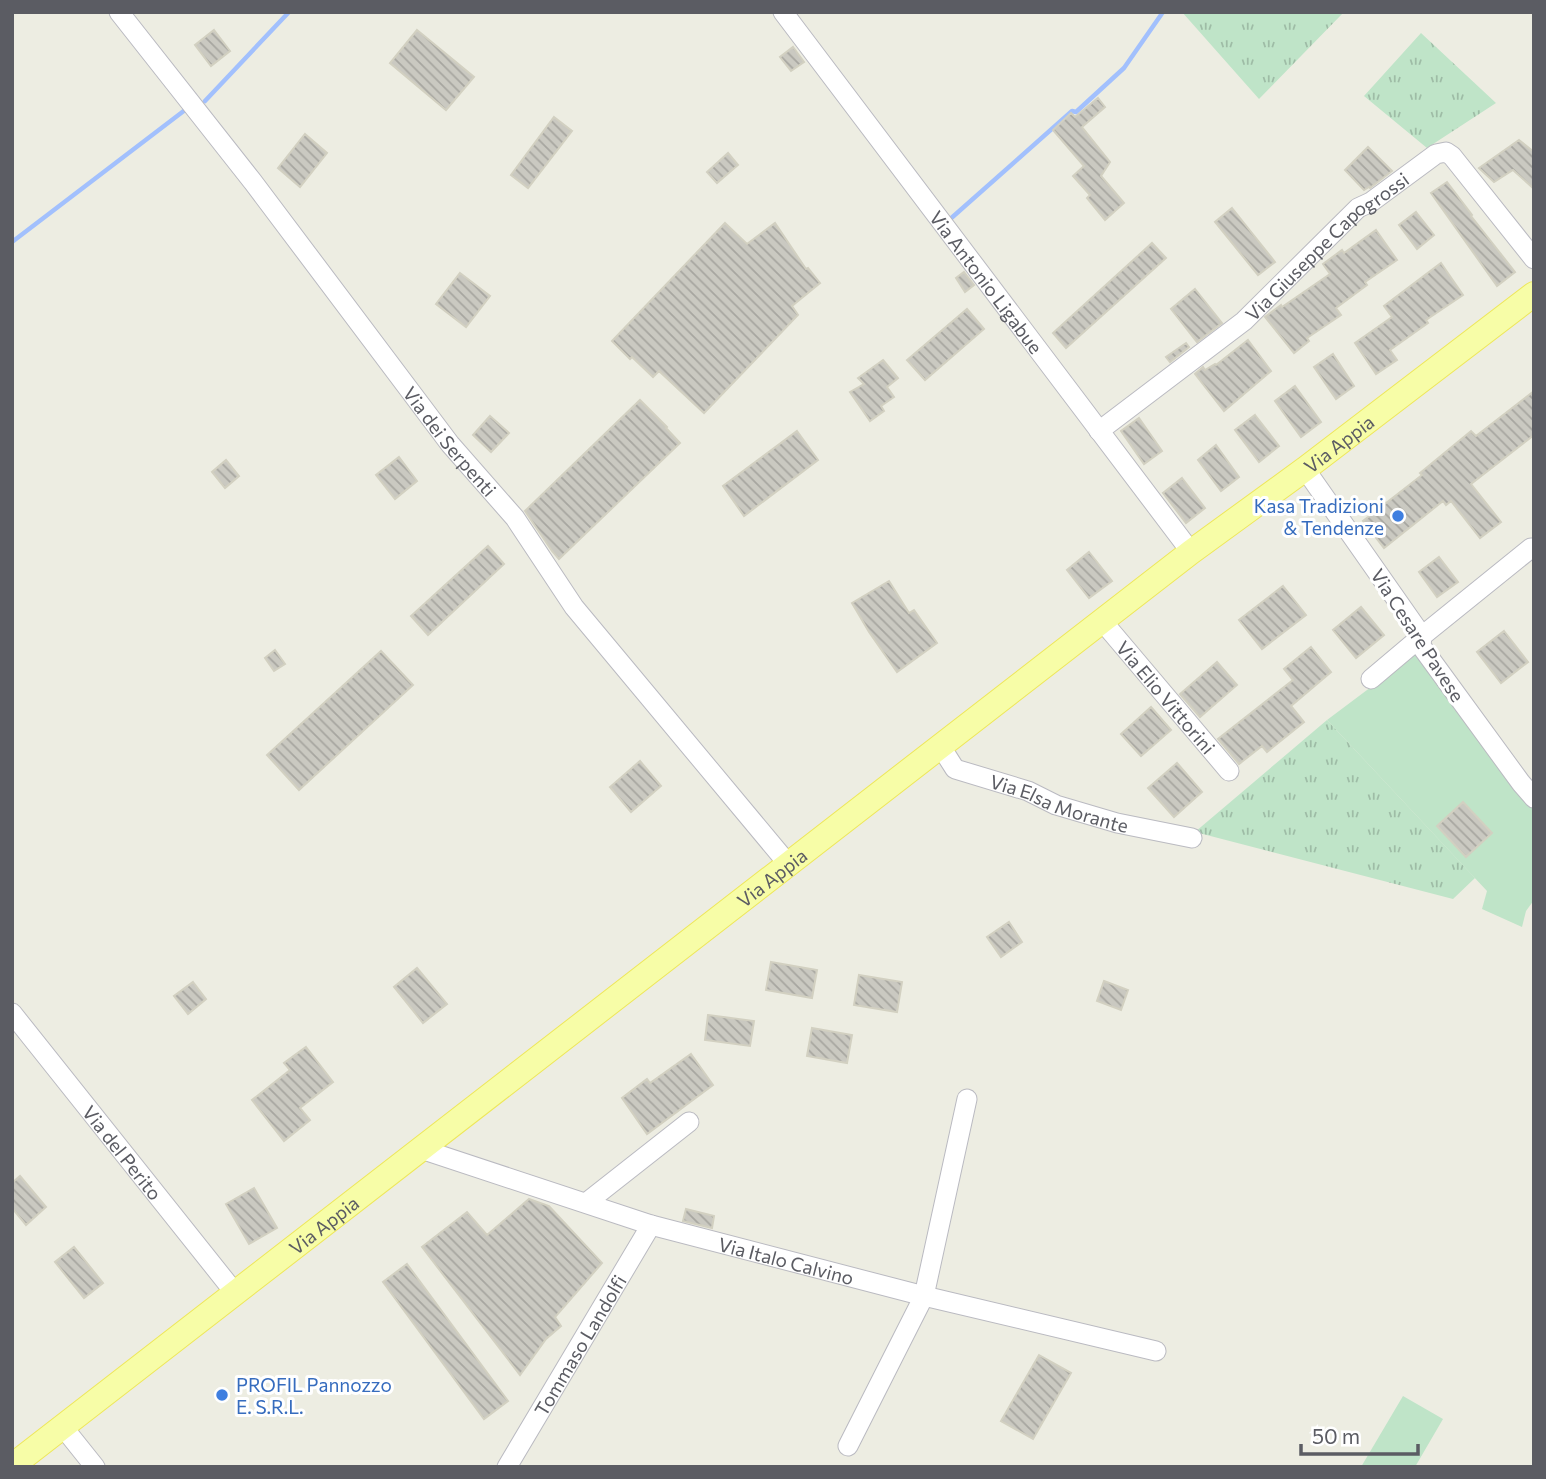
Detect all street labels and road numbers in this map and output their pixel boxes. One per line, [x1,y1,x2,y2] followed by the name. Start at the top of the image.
[1240,167,1413,325] street label: Via Giuseppe Capogrossi
[925,206,1048,358] street label: Via Antonio Ligabue
[399,381,502,500] street label: Via dei Serpenti
[1299,409,1378,477] street label: Via Appia
[1366,564,1470,706] street label: Via Cesare Pavese
[1112,636,1220,758] street label: Via Elio Vittorini
[987,769,1130,837] street label: Via Elsa Morante
[732,843,811,911] street label: Via Appia
[78,1100,167,1204] street label: Via del Perito
[284,1190,363,1259] street label: Via Appia
[716,1232,856,1289] street label: Via Italo Calvino
[529,1270,630,1420] street label: Tommaso Landolfi

